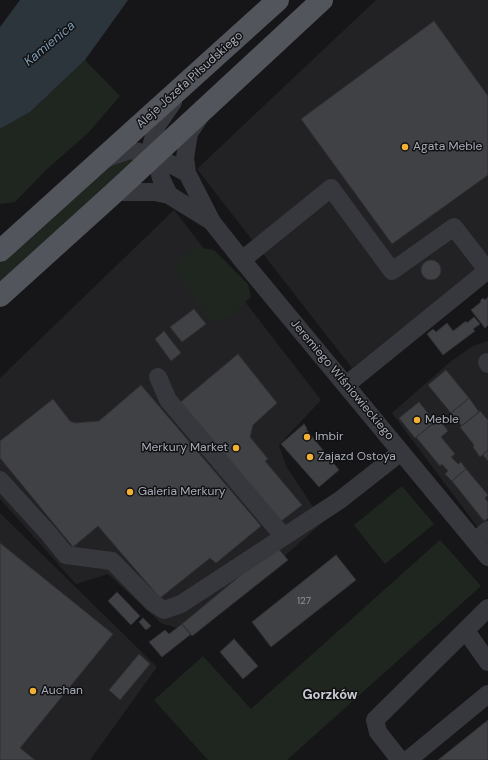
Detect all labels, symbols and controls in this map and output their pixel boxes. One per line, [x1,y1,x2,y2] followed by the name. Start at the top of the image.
[21,18,79,70] water label: Kamienica
[134,28,246,132] street label: Aleje Józefa Piłsudskiego
[413,140,482,154] place label: Agata Meble
[400,142,410,152] marker: Agata Meble
[287,317,397,443] street label: Jeremiego Wiśniowieckiego
[425,413,459,427] place label: Meble
[412,415,422,425] marker: Meble
[315,430,343,444] place label: Imbir
[302,432,312,442] marker: Imbir
[141,441,228,455] place label: Merkury Market
[231,443,241,453] marker: Merkury Market
[318,450,396,464] place label: Zajazd Ostoya
[305,452,315,462] marker: Zajazd Ostoya
[138,485,226,499] place label: Galeria Merkury
[125,487,135,497] marker: Galeria Merkury
[297,595,311,607] house number: 127
[41,684,83,698] place label: Auchan
[28,686,38,696] marker: Auchan
[302,688,358,704] district label: Gorzków

